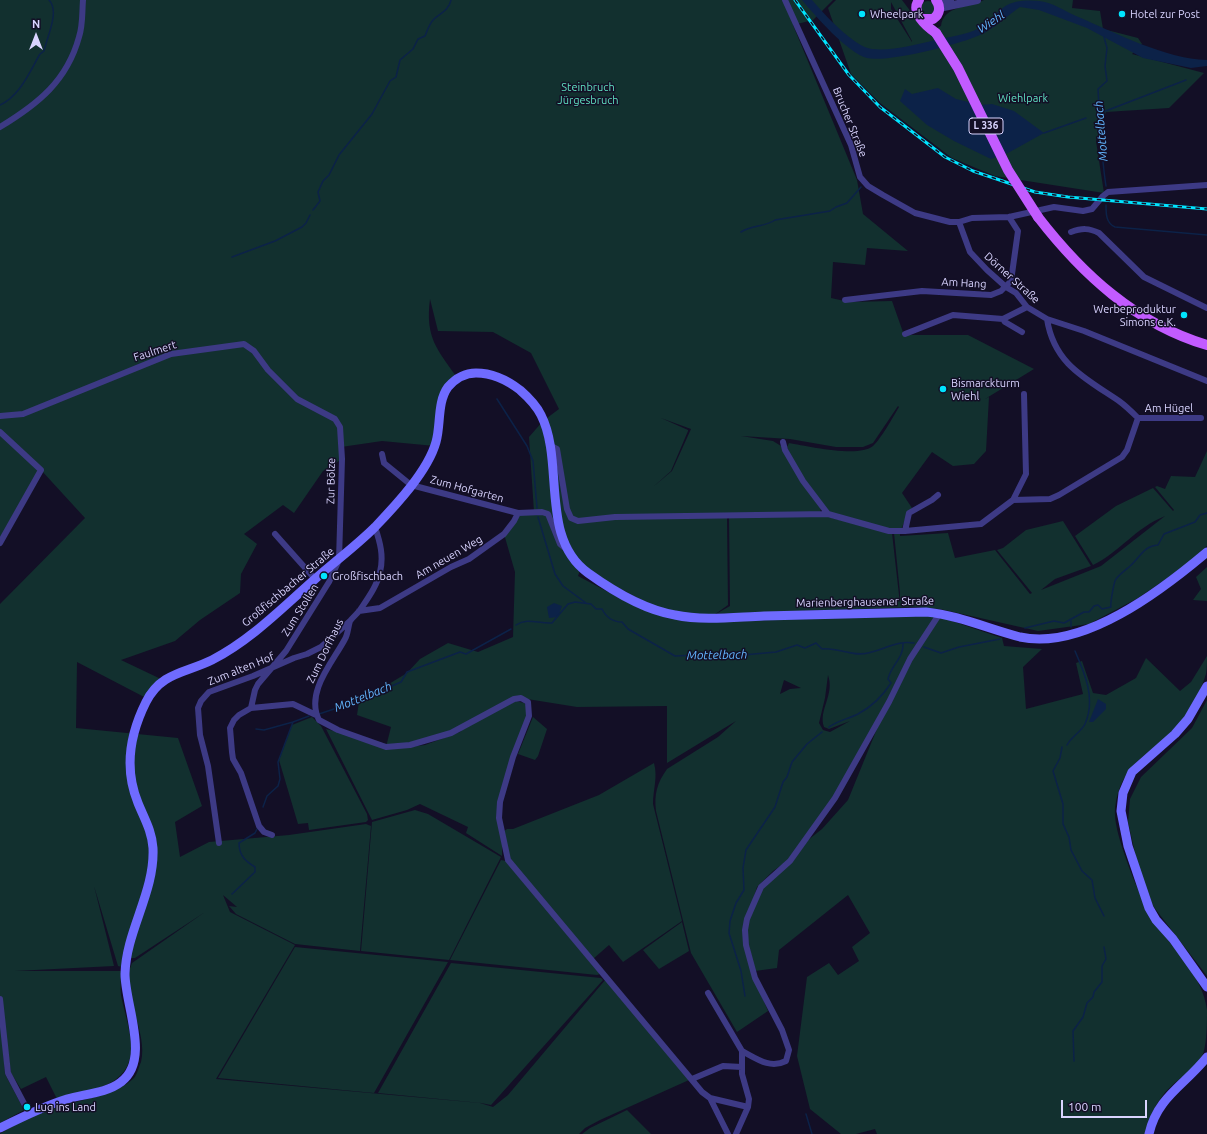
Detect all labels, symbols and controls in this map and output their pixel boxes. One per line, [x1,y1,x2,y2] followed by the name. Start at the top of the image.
[870,7,923,21] place label: Wheelpark
[1130,7,1200,21] place label: Hotel zur Post
[975,8,1007,36] water label: Wiehl
[857,9,867,19] marker: Wheelpark
[1117,9,1127,19] marker: Hotel zur Post
[16,16,56,56] north arrow
[32,18,40,30] text: N
[557,80,619,106] park label: Steinbruch Jürgesbruch
[830,85,870,159] street label: Brucher Straße
[998,91,1048,105] park label: Wiehlpark
[1091,100,1111,162] water label: Mottelbach
[969,118,1003,134] road number: L 336
[982,250,1042,306] street label: Dörner Straße
[941,275,987,291] street label: Am Hang
[1093,302,1176,328] place label: Werbeproduktur Simons e.K.
[1179,310,1189,320] marker: Werbeproduktur Simons e.K.
[132,338,178,364] street label: Faulmert
[951,376,1020,402] place label: Bismarckturm Wiehl
[938,384,948,394] marker: Bismarckturm Wiehl
[1145,401,1193,415] street label: Am Hügel
[324,458,338,504] street label: Zur Bölze
[429,473,505,505] street label: Zum Hofgarten
[413,533,485,581] street label: Am neuen Weg
[239,545,337,629] street label: Großfischbacher Straße
[332,569,403,583] place label: Großfischbach
[319,571,329,581] marker: Großfischbach
[279,581,321,639] street label: Zum Stollen
[796,594,934,610] street label: Marienberghausener Straße
[304,617,346,685] street label: Zum Dorfhaus
[687,647,747,663] water label: Mottelbach
[206,650,276,688] street label: Zum alten Hof
[332,679,394,715] water label: Mottelbach
[1063,1092,1149,1118] scale bar
[35,1100,96,1114] place label: Lug ins Land
[1068,1100,1101,1113] text: 100 m
[22,1102,32,1112] marker: Lug ins Land

